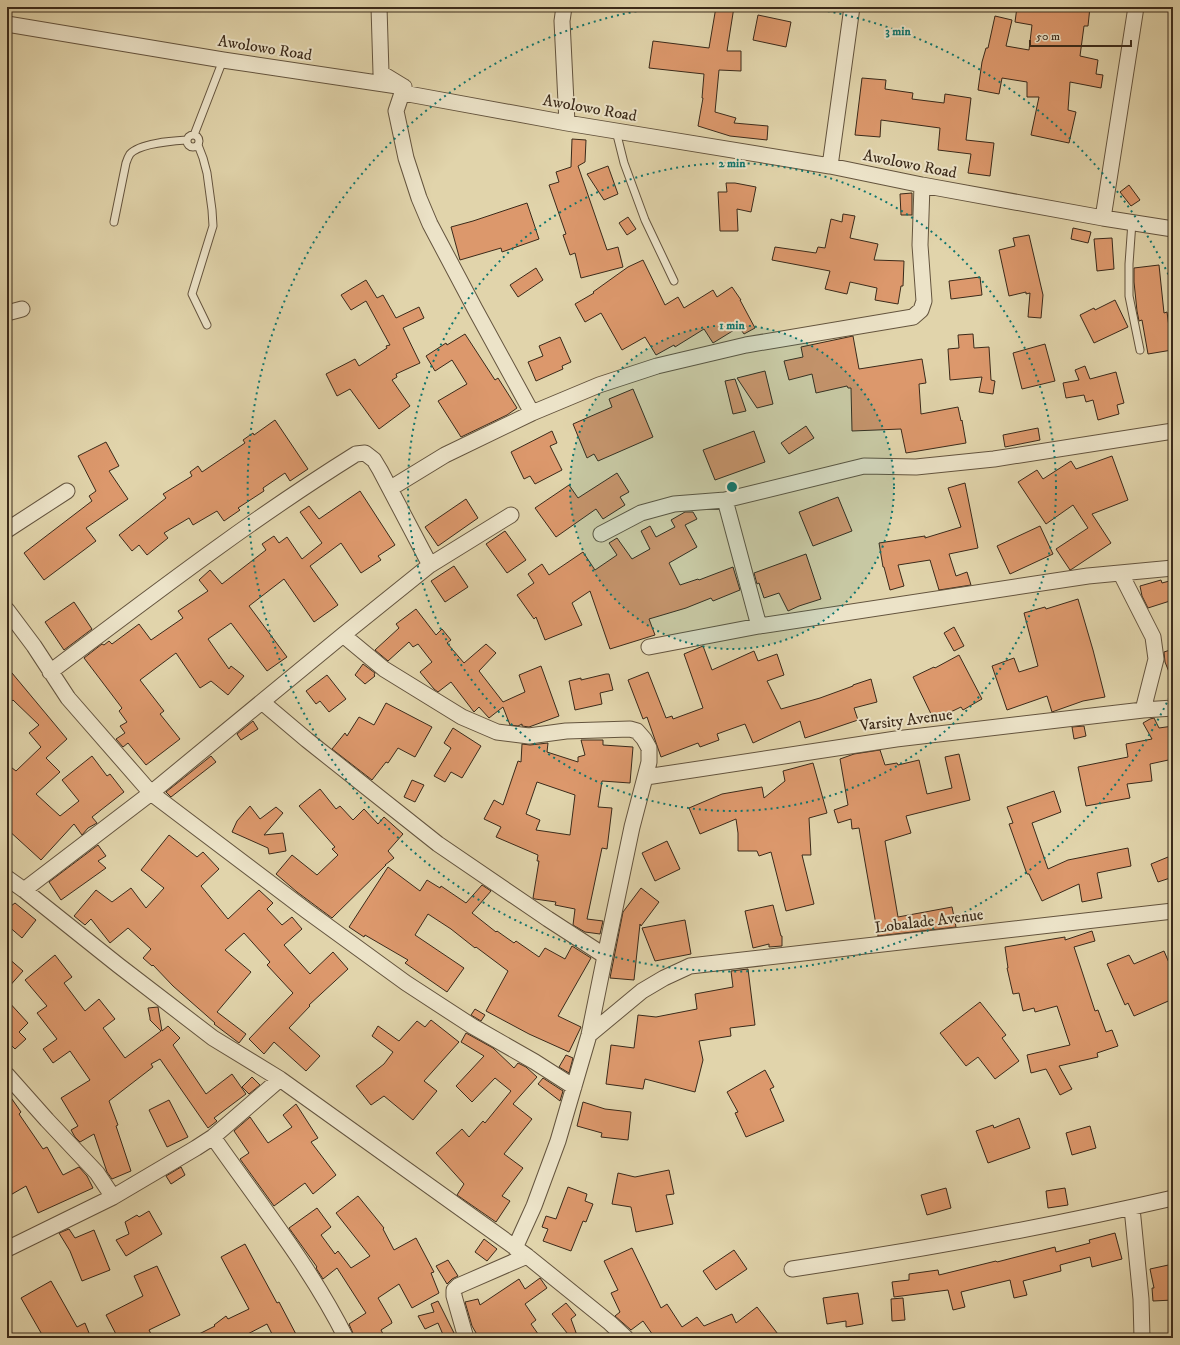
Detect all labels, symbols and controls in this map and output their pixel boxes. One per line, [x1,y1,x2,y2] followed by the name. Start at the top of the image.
[1030,22,1131,48] scale bar
[885,24,911,39] text: 3 min
[1036,29,1060,44] text: 50 m
[217,31,313,65] street label: Awolowo Road
[542,90,639,126] street label: Awolowo Road
[861,145,959,183] street label: Awolowo Road
[719,156,746,171] text: 2 min
[719,318,745,333] text: 1 min
[725,480,739,494] centre of rings
[857,704,954,736] street label: Varsity Avenue
[874,904,985,938] street label: Lobalade Avenue

